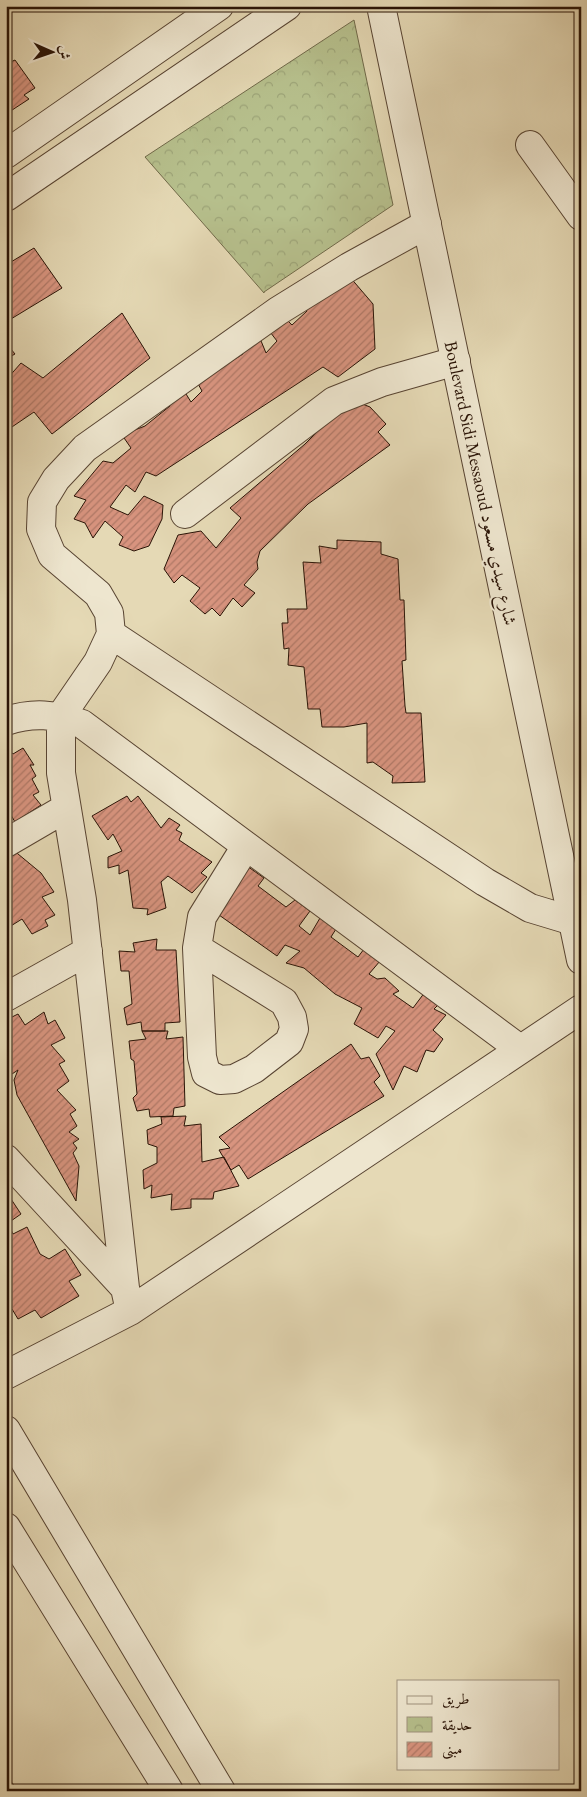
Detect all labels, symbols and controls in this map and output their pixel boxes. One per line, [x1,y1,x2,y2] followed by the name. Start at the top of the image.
[28,28,78,78] north arrow
[56,45,74,60] text: ش
[436,339,522,628] street label: Boulevard Sidi Messaoud شارع سيدي مسعود
[397,1680,560,1770] legend
[442,1689,469,1709] text: طريق
[442,1715,472,1734] text: حديقة
[442,1739,462,1760] text: مبنى

